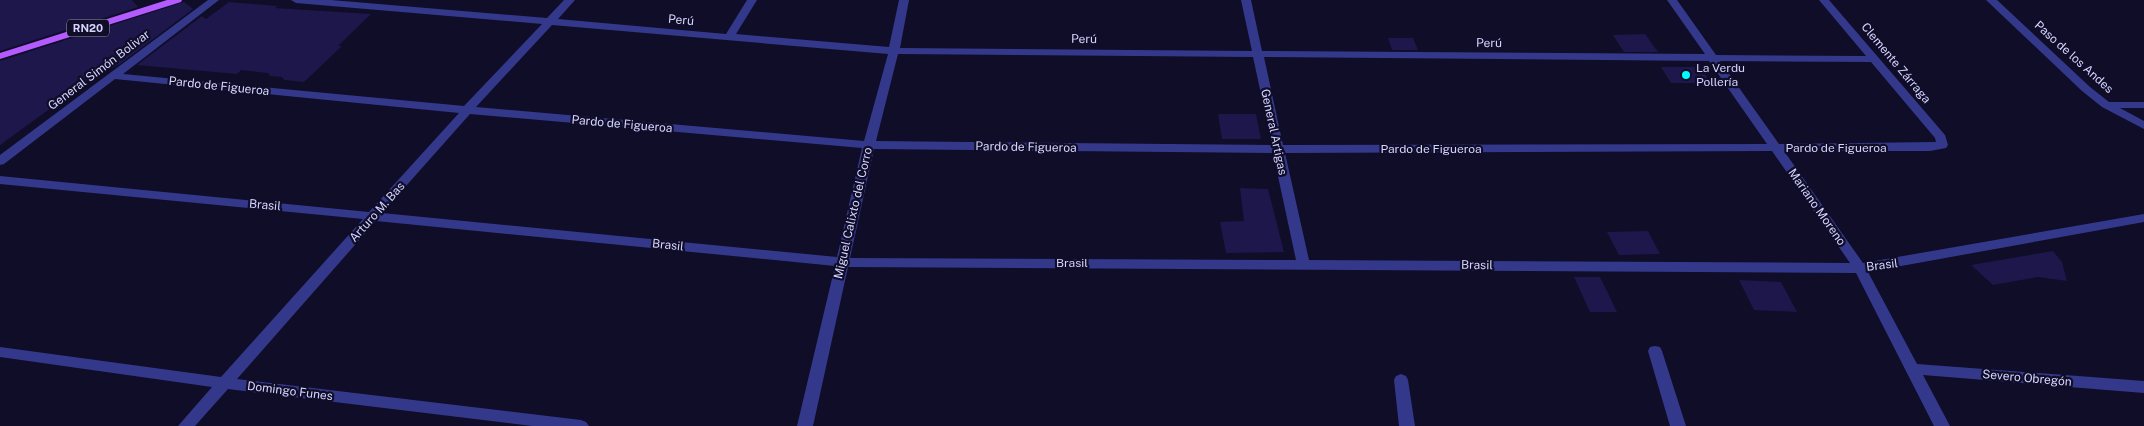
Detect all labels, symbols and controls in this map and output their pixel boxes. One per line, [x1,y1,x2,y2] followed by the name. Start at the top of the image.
[667,12,695,28] street label: Perú
[2032,18,2116,96] street label: Paso de los Andes
[67,19,109,36] road number: RN20
[1858,20,1934,106] street label: Clemente Zárraga
[45,27,153,113] street label: General Simón Bolivar
[1071,32,1097,46] street label: Perú
[1476,36,1502,50] street label: Perú
[1696,61,1745,89] place label: La Verdu Pollería
[1680,69,1692,81] marker: La Verdu Pollería
[168,74,270,98] street label: Pardo de Figueroa
[1258,88,1290,176] street label: General Artigas
[571,113,673,135] street label: Pardo de Figueroa
[975,139,1077,155] street label: Pardo de Figueroa
[1785,141,1887,155] street label: Pardo de Figueroa
[1380,142,1482,156] street label: Pardo de Figueroa
[831,146,875,280] street label: Miguel Calixto del Corro
[1785,166,1849,248] street label: Mariano Moreno
[346,179,408,245] street label: Arturo M. Bas
[249,197,282,213] street label: Brasil
[651,236,685,254] street label: Brasil
[1056,256,1088,270] street label: Brasil
[1865,256,1899,274] street label: Brasil
[1461,258,1493,272] street label: Brasil
[1982,367,2072,389] street label: Severo Obregón
[246,379,334,403] street label: Domingo Funes

